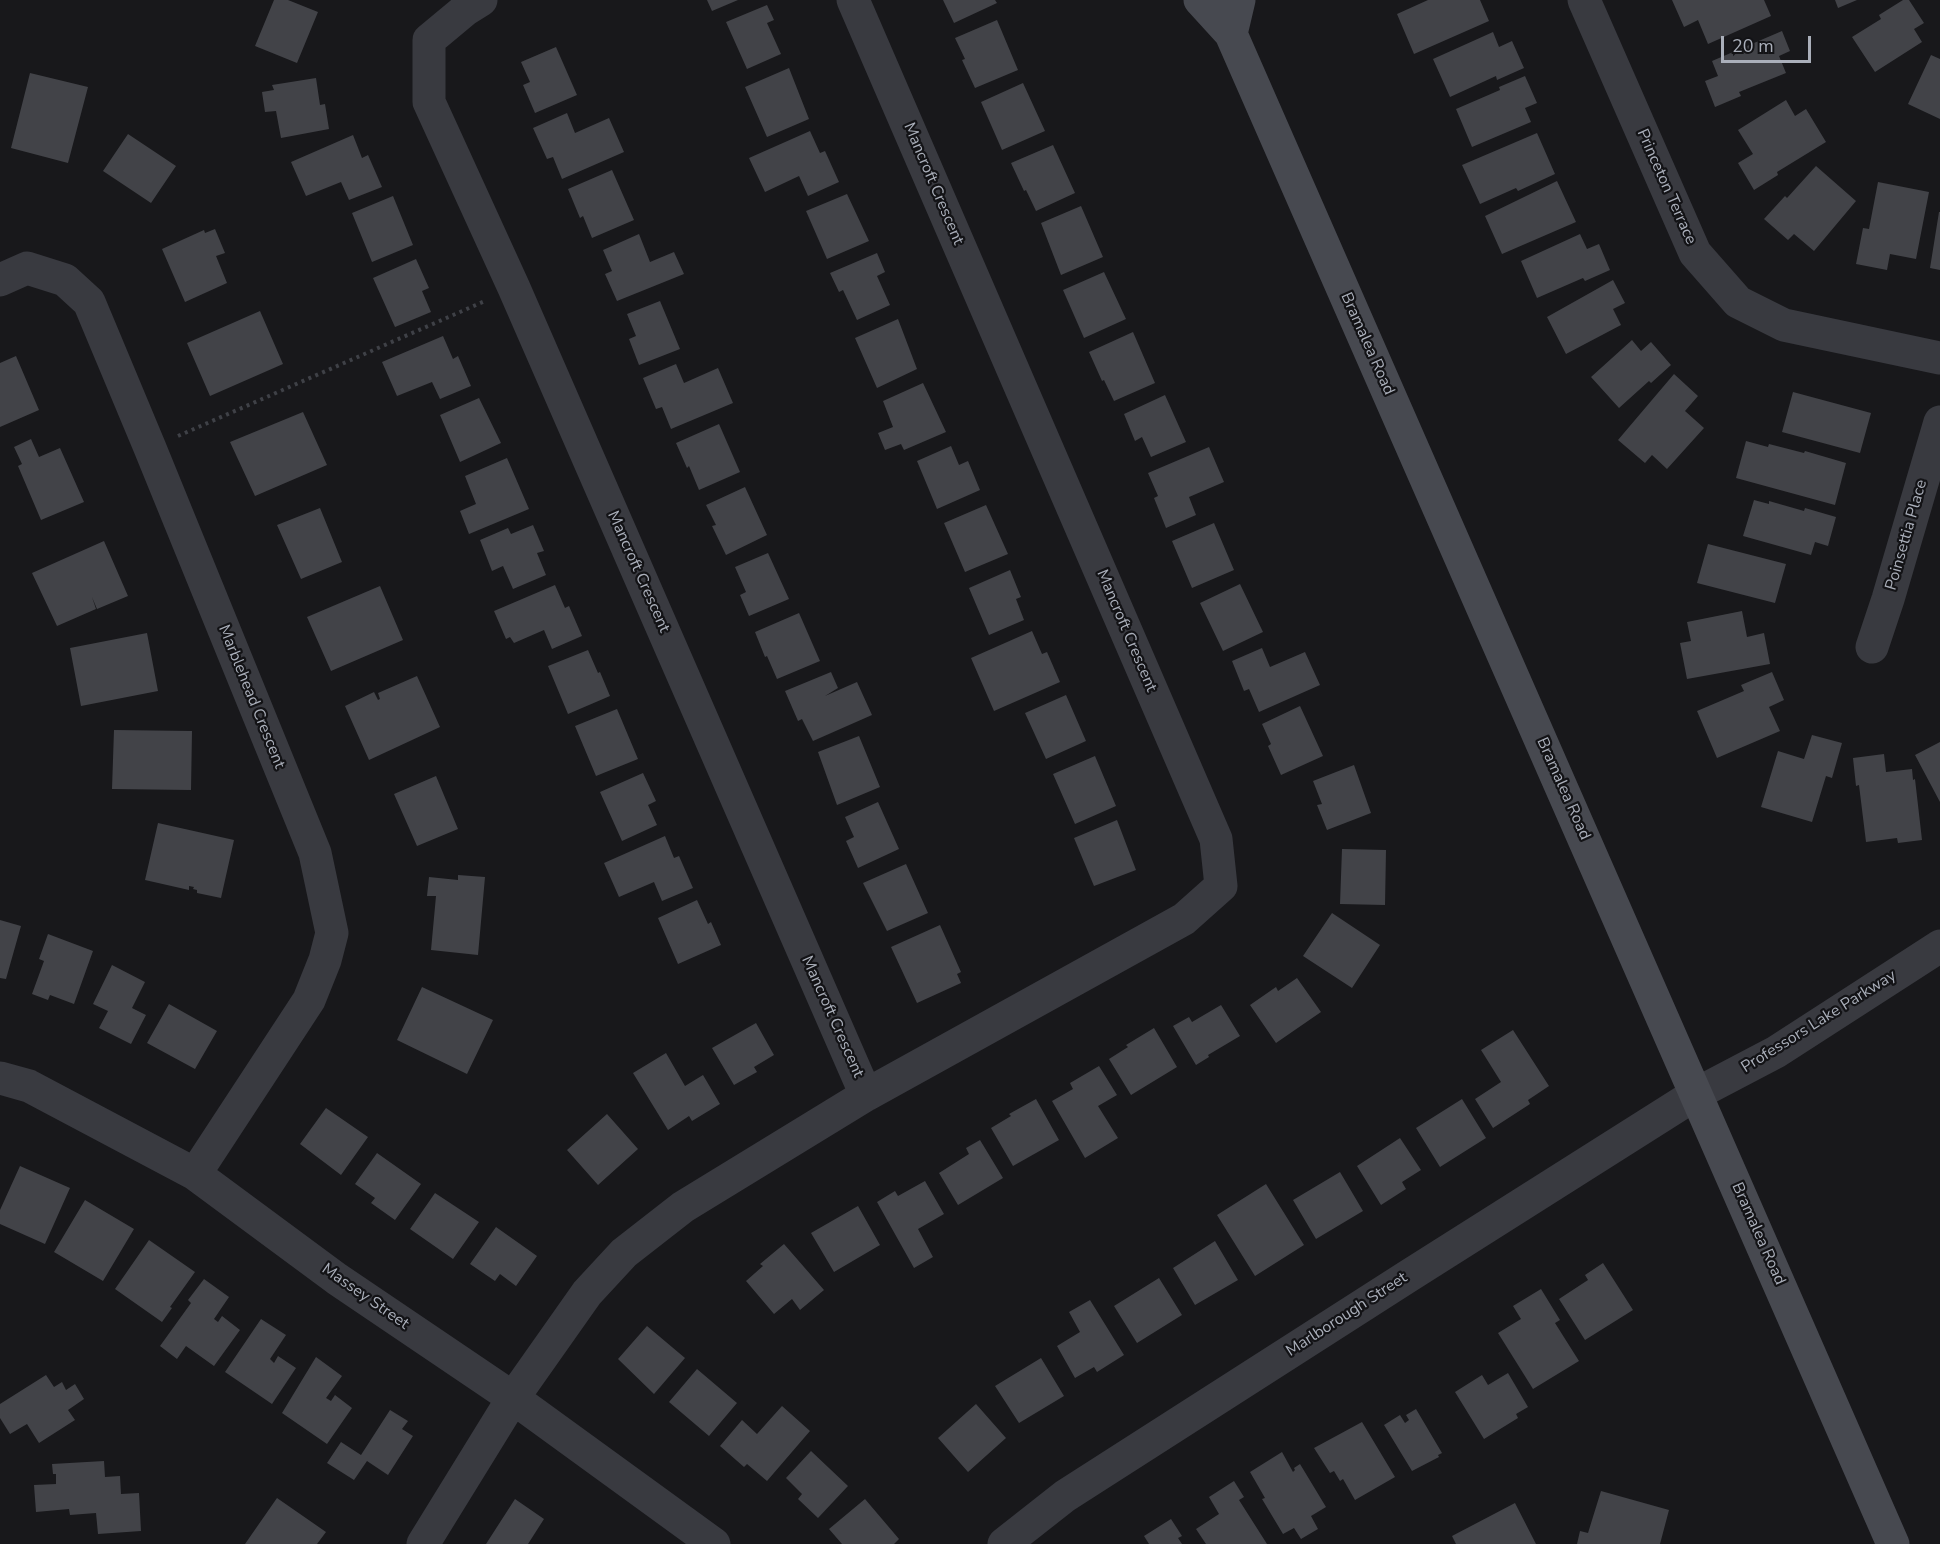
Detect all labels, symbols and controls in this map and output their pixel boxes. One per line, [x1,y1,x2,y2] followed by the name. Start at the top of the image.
[1724,24,1814,62] scale bar
[1732,34,1774,58] text: 20 m
[899,120,967,248] street label: Mancroft Crescent
[1632,126,1700,248] street label: Princeton Terrace
[1336,290,1398,398] street label: Bramalea Road
[1882,478,1932,592] street label: Poinsettia Place
[603,508,673,636] street label: Mancroft Crescent
[1092,567,1160,695] street label: Mancroft Crescent
[213,622,289,772] street label: Marblehead Crescent
[1532,735,1594,843] street label: Bramalea Road
[797,953,867,1081] street label: Mancroft Crescent
[1738,966,1900,1078] street label: Professors Lake Parkway
[1727,1180,1789,1288] street label: Bramalea Road
[318,1260,412,1334] street label: Massey Street
[1283,1269,1411,1361] street label: Marlborough Street

